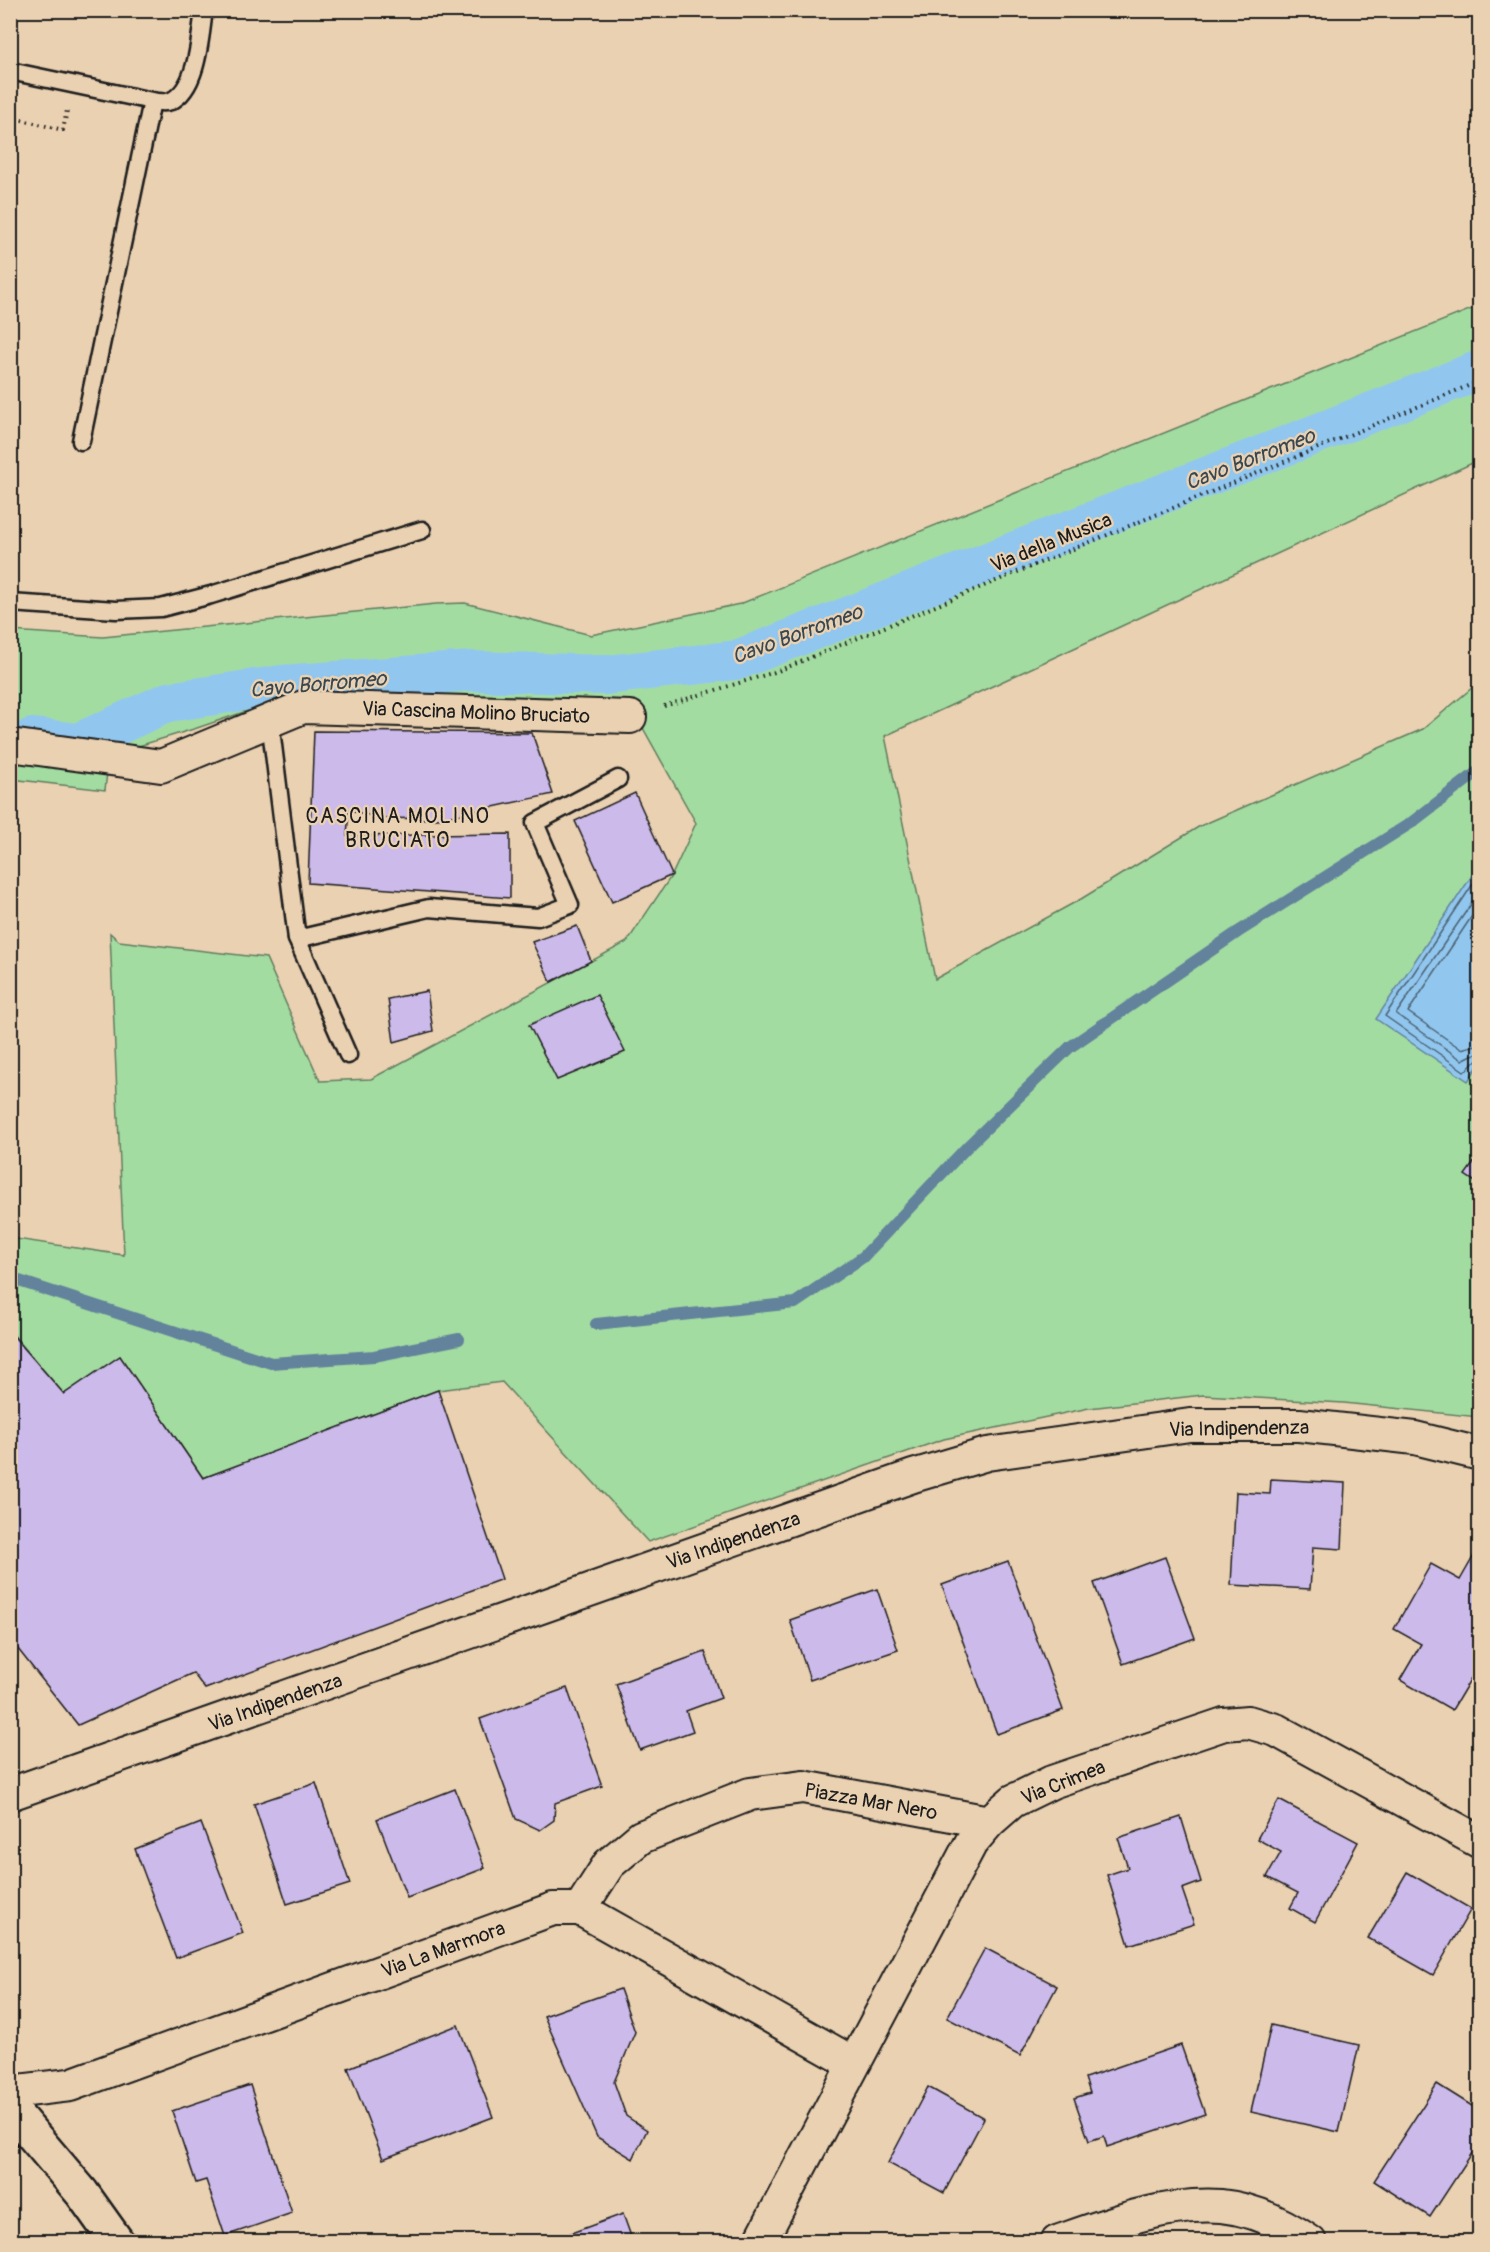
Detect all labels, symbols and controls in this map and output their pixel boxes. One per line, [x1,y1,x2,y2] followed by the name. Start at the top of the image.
[1182,422,1320,497] water label: Cavo Borromeo
[987,507,1115,578] street label: Via della Musica
[728,598,868,671] water label: Cavo Borromeo
[249,665,389,704] water label: Cavo Borromeo
[362,696,591,729] street label: Via Cascina Molino Bruciato
[306,803,490,854] district label: CASCINA MOLINO BRUCIATO
[1169,1415,1309,1442] street label: Via Indipendenza
[663,1506,804,1575] street label: Via Indipendenza
[205,1668,346,1737] street label: Via Indipendenza
[1017,1754,1109,1811] street label: Via Crimea
[803,1778,940,1826] street label: Piazza Mar Nero
[378,1916,508,1983] street label: Via La Marmora

